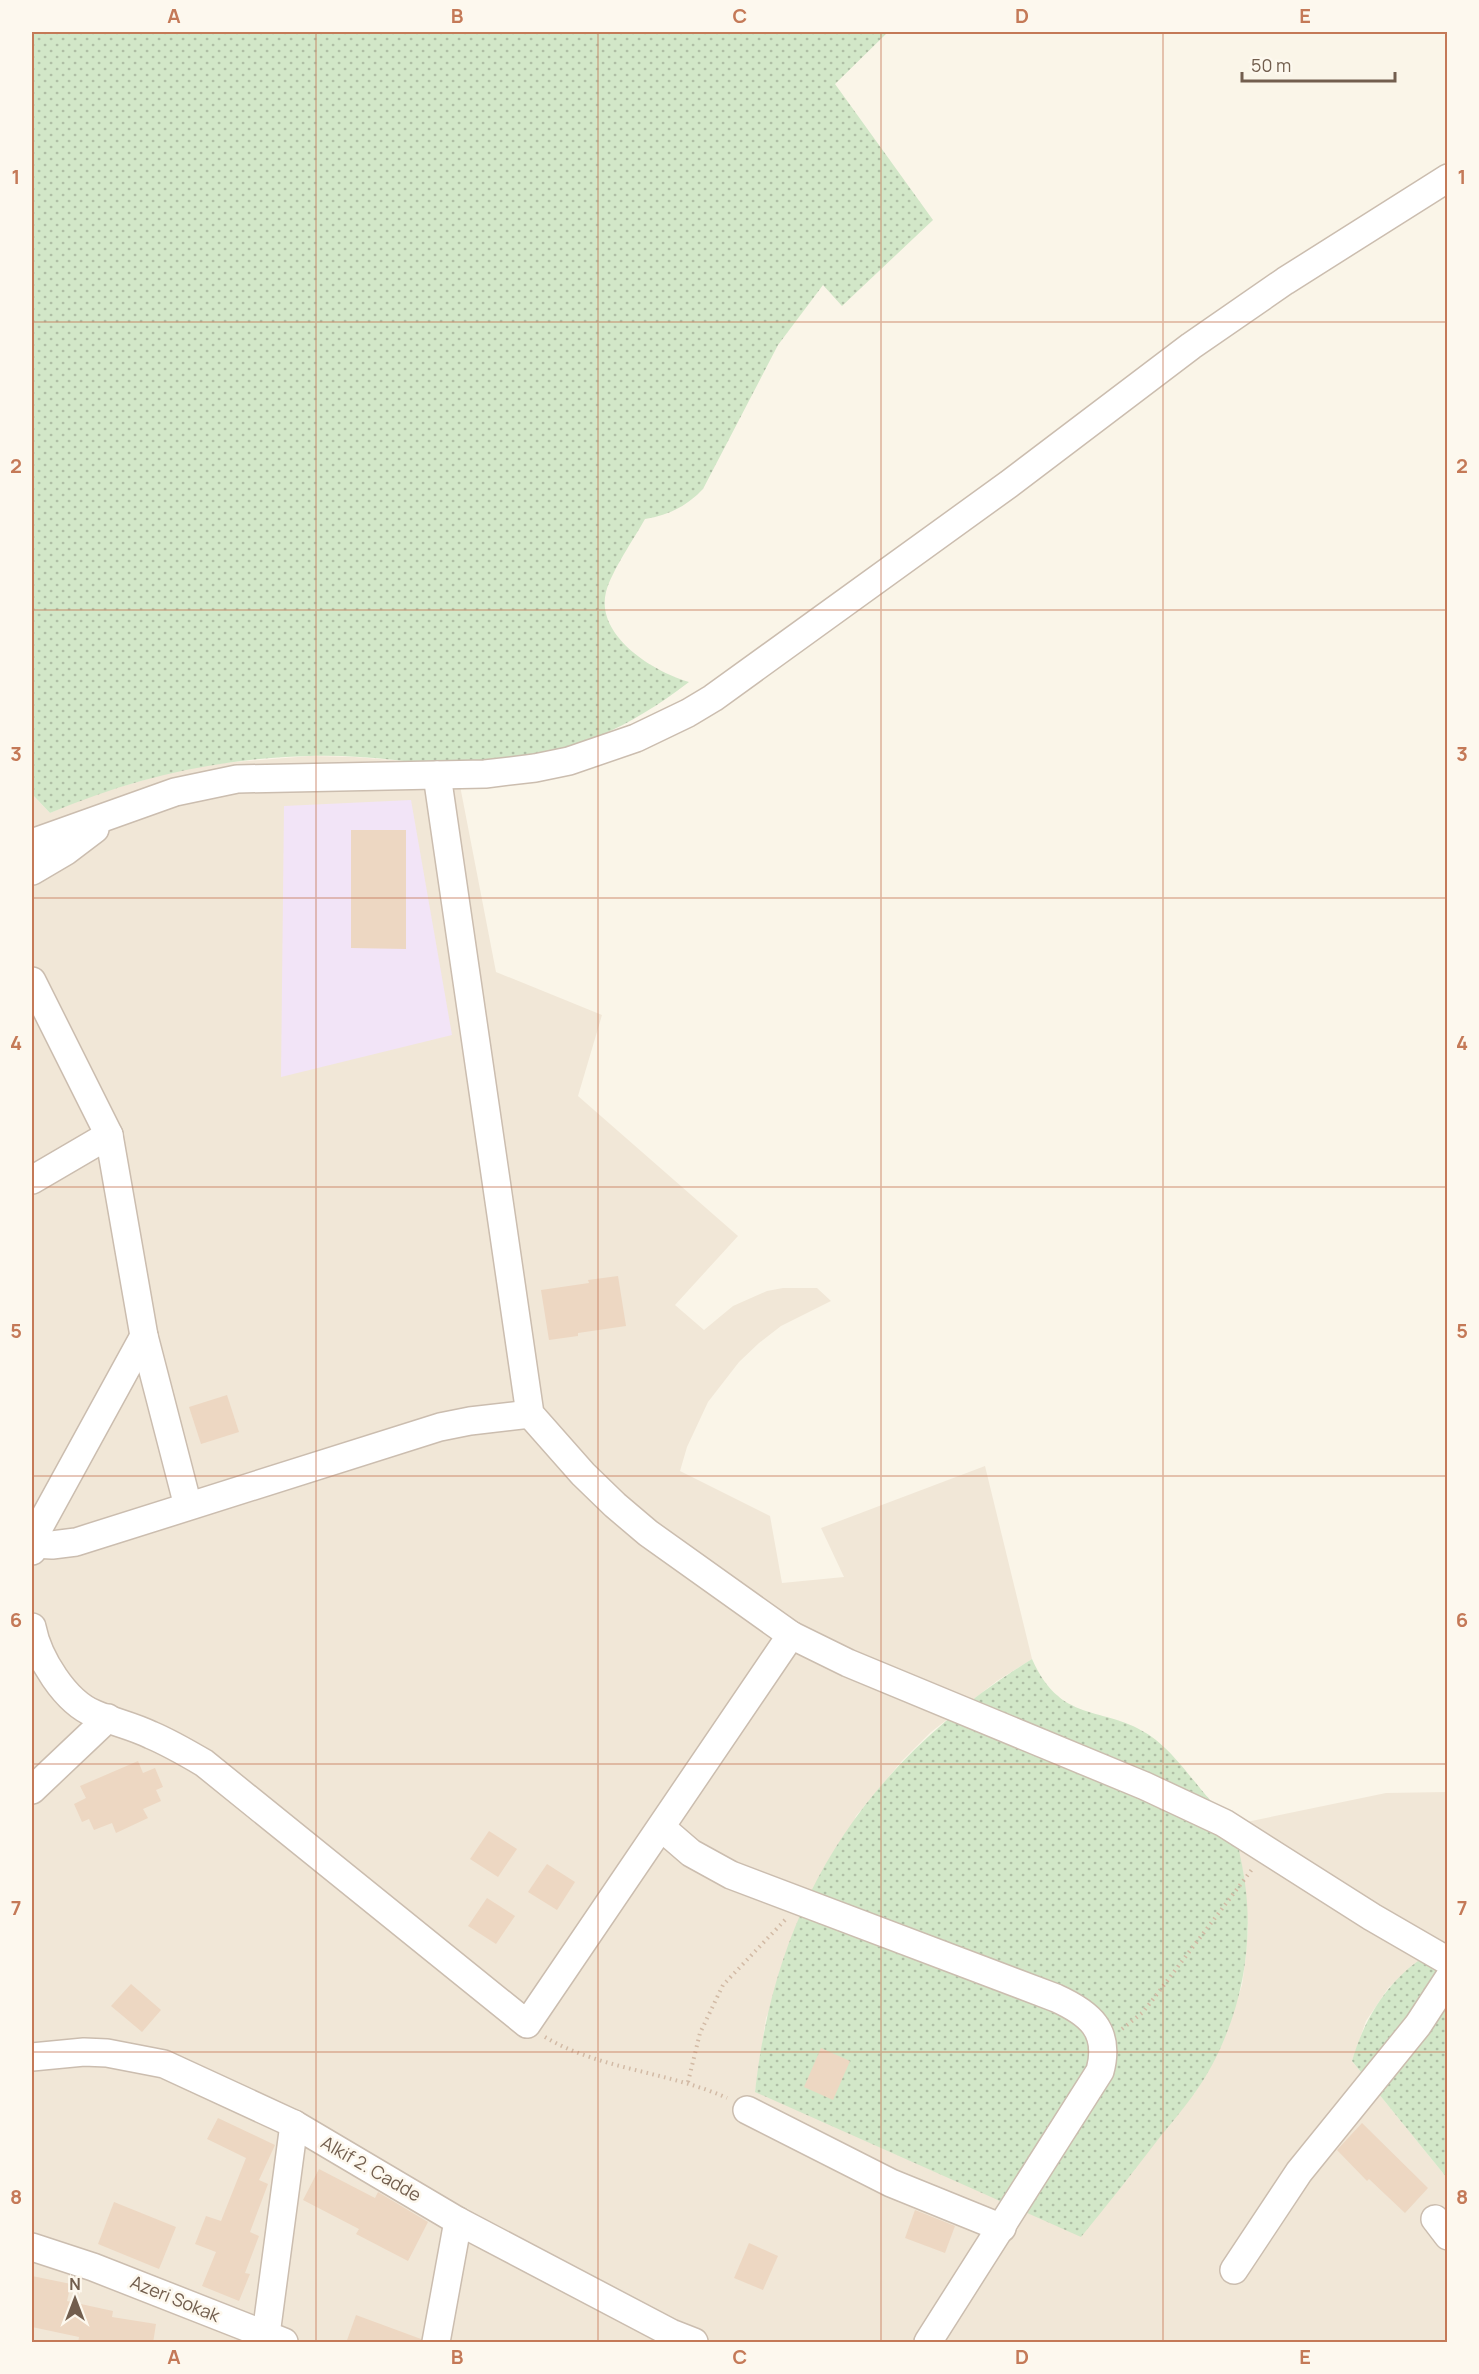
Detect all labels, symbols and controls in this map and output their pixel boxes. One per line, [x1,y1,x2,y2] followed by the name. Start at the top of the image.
[167,2,181,29] text: A
[451,2,464,29] text: B
[733,2,747,29] text: C
[1015,2,1029,29] text: D
[1299,2,1311,29] text: E
[1242,45,1395,83] scale bar
[1251,53,1291,77] text: 50 m
[12,163,20,190] text: 1
[1458,163,1466,190] text: 1
[10,452,22,479] text: 2
[1456,452,1468,479] text: 2
[10,740,22,767] text: 3
[1456,740,1468,767] text: 3
[10,1029,22,1056] text: 4
[1456,1029,1468,1056] text: 4
[10,1317,22,1344] text: 5
[1456,1317,1468,1344] text: 5
[10,1606,22,1633] text: 6
[1456,1606,1468,1633] text: 6
[11,1894,21,1921] text: 7
[1457,1894,1467,1921] text: 7
[317,2130,426,2206] street label: Alkif 2. Cadde
[10,2183,22,2210] text: 8
[1456,2183,1468,2210] text: 8
[45,2269,105,2329] north arrow
[127,2269,225,2327] street label: Azeri Sokak
[69,2273,81,2295] text: N
[167,2343,181,2370] text: A
[451,2343,464,2370] text: B
[733,2343,747,2370] text: C
[1015,2343,1029,2370] text: D
[1299,2343,1311,2370] text: E

